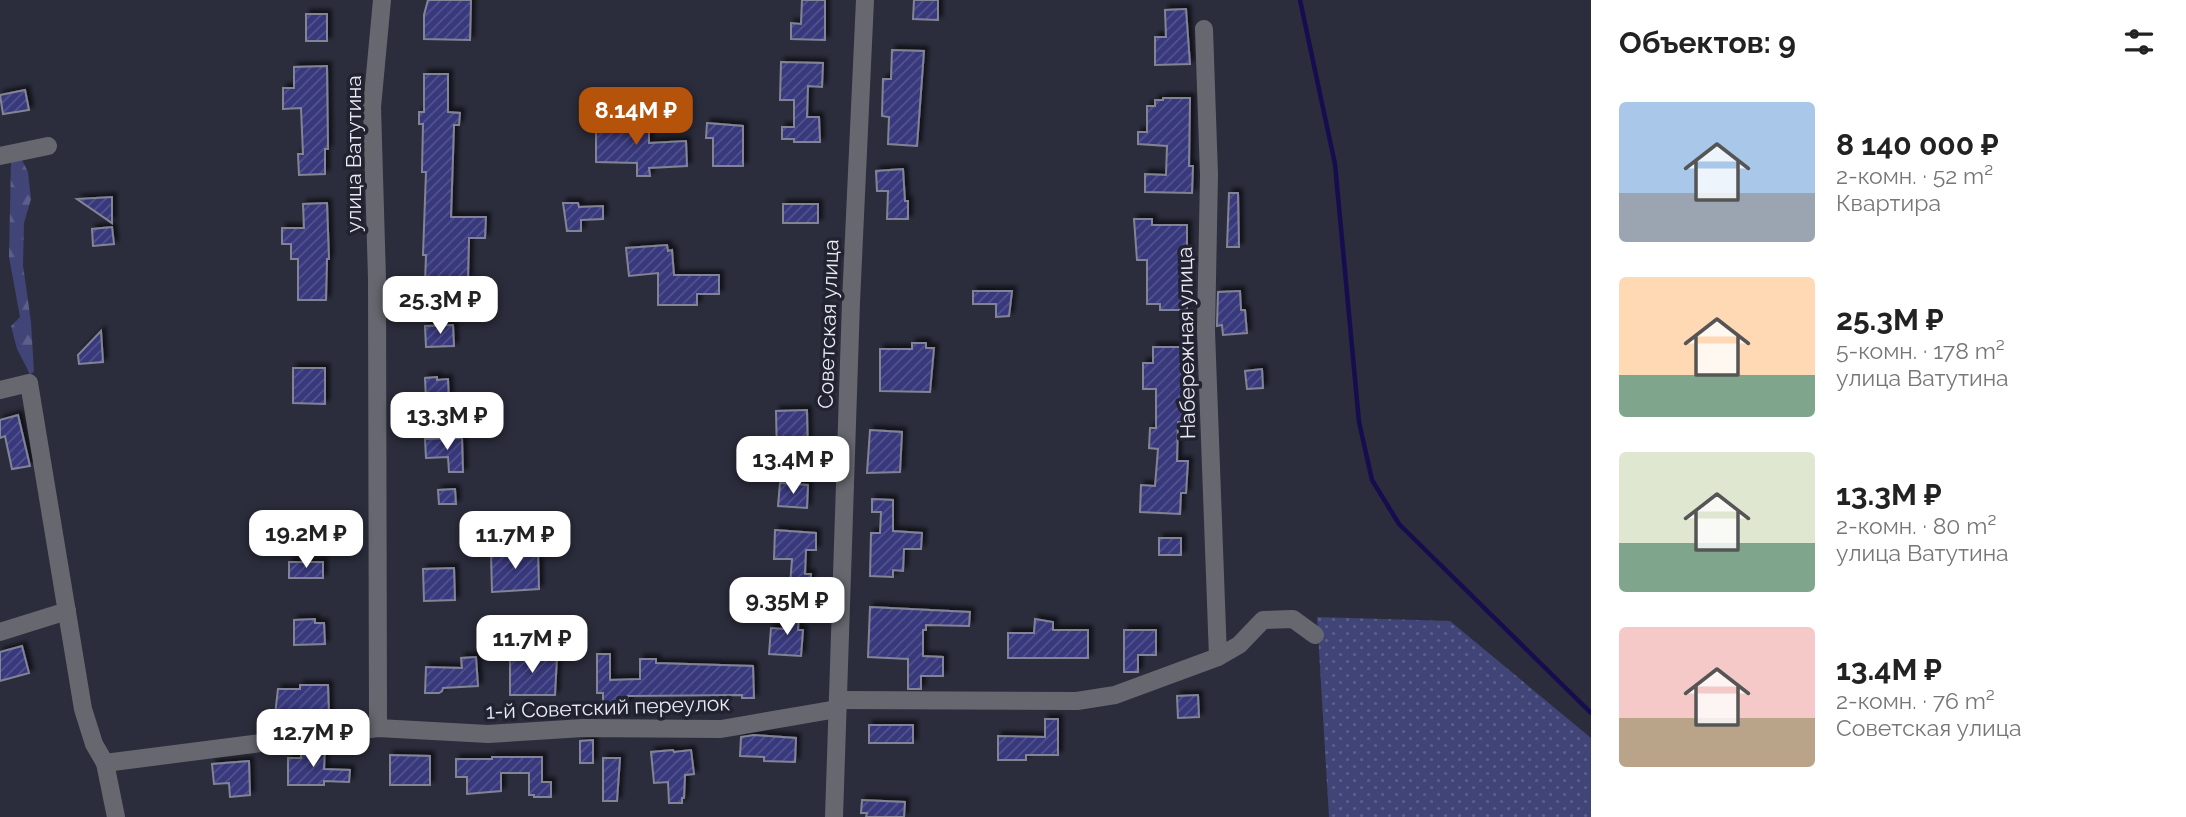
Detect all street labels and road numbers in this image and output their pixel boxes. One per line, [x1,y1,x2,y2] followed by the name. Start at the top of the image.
[341,75,366,233] street label: улица Ватутина
[813,239,843,409] street label: Советская улица
[1172,247,1200,439] street label: Набережная улица
[485,690,731,724] street label: 1-й Советский переулок

